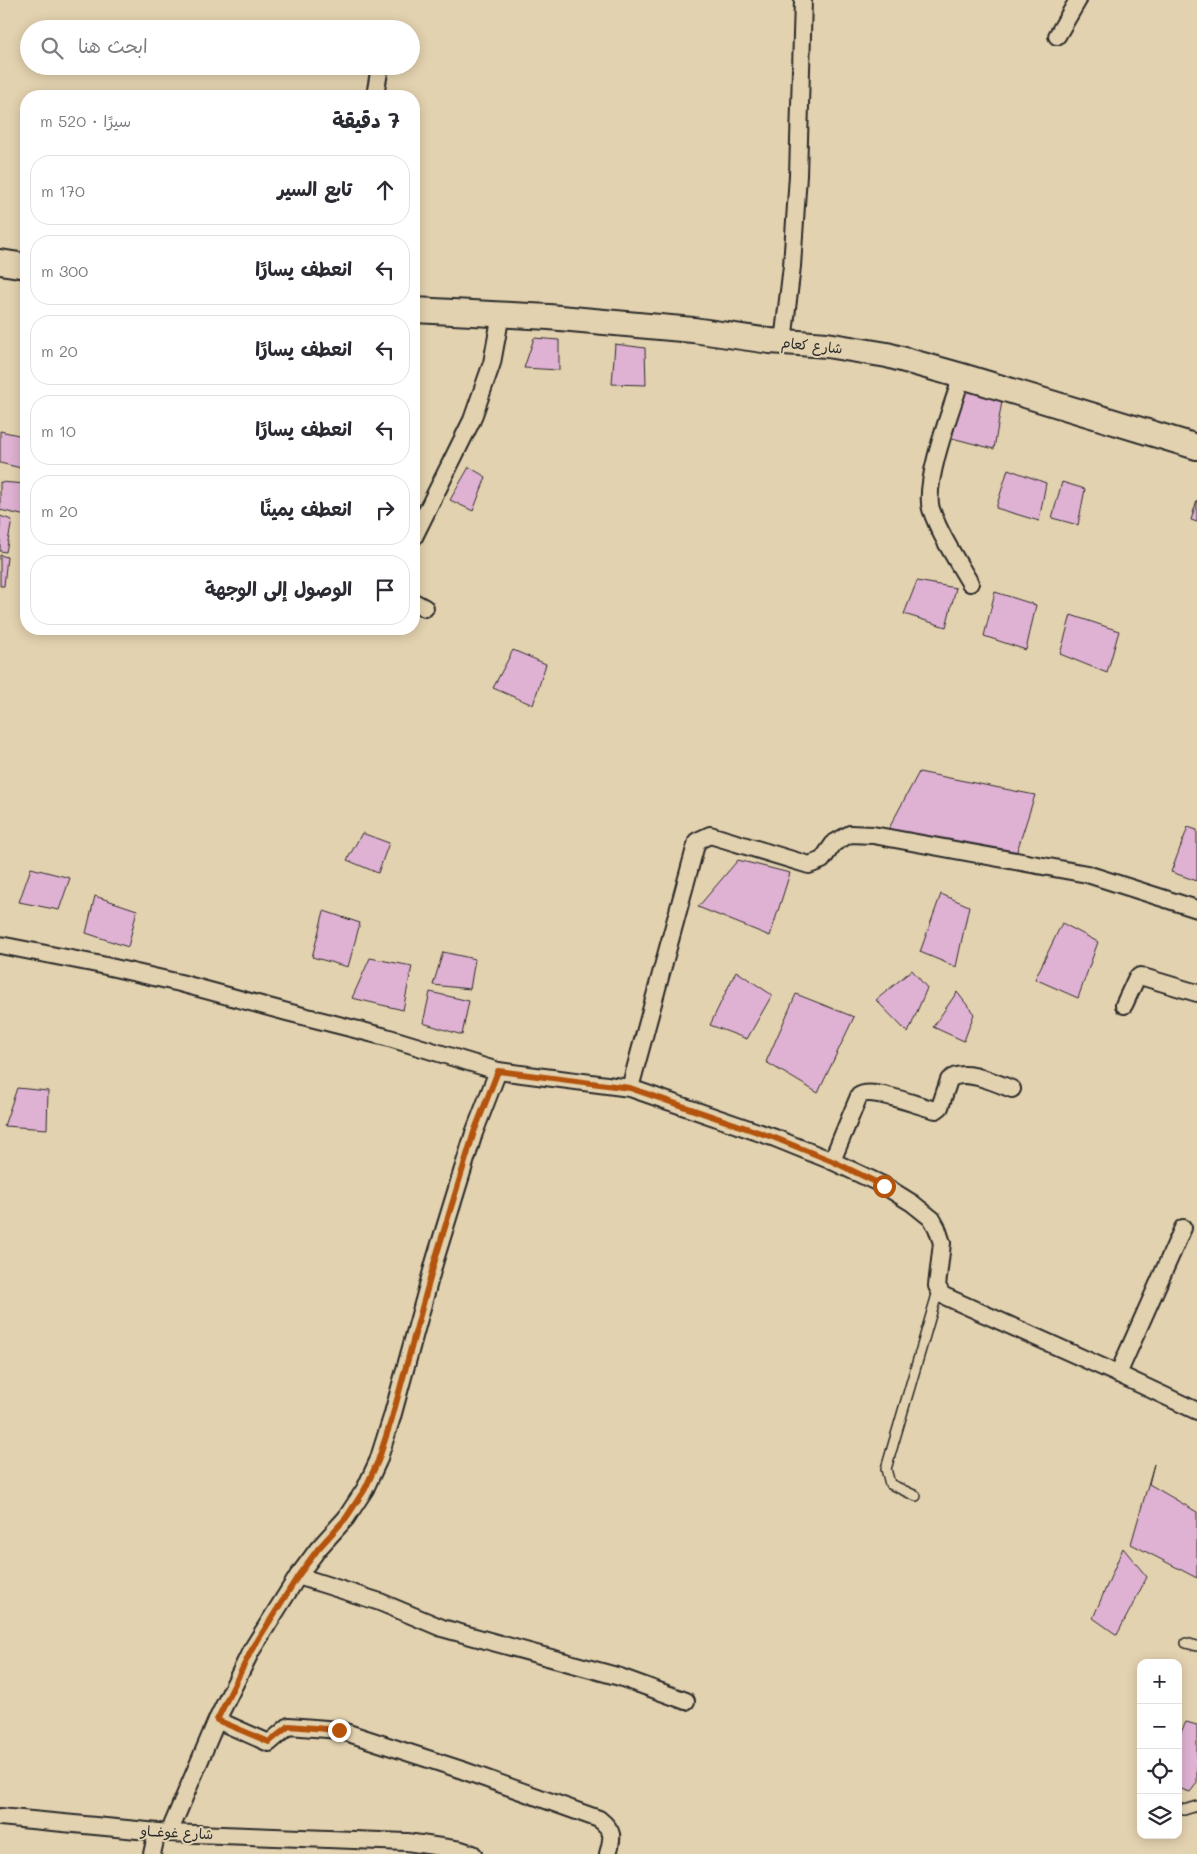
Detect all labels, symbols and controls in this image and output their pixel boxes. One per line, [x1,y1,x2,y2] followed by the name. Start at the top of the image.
[20,20,420,75] search box
[78,33,148,58] text: ابحث هنا
[38,34,66,62] icon: search
[332,106,400,133] text: 7 دقيقة
[40,110,131,131] text: سيرًا · 520 m
[277,176,352,201] text: تابع السير
[371,176,399,204] icon: ahead
[41,180,85,201] text: 170 m
[255,256,352,281] text: انعطف يسارًا
[371,256,399,284] icon: left
[41,260,88,281] text: 300 m
[780,332,844,360] street label: شارع كعام
[255,336,352,361] text: انعطف يسارًا
[371,336,399,364] icon: left
[41,340,78,361] text: 20 m
[255,416,352,441] text: انعطف يسارًا
[371,416,399,444] icon: left
[41,420,76,441] text: 10 m
[260,496,352,521] text: انعطف يمينًا
[371,496,399,524] icon: right
[41,500,78,521] text: 20 m
[205,576,352,601] text: الوصول إلى الوجهة
[371,576,399,604] icon: arrive
[873,1175,896,1198] route start
[1137,1659,1182,1839] map controls
[1137,1659,1182,1704] button: +
[1137,1704,1182,1749] button: −
[328,1719,351,1742] route end
[1137,1749,1182,1794] button: locate
[1137,1794,1182,1839] button: layers
[139,1821,214,1844] street label: شارع غوغــاو

